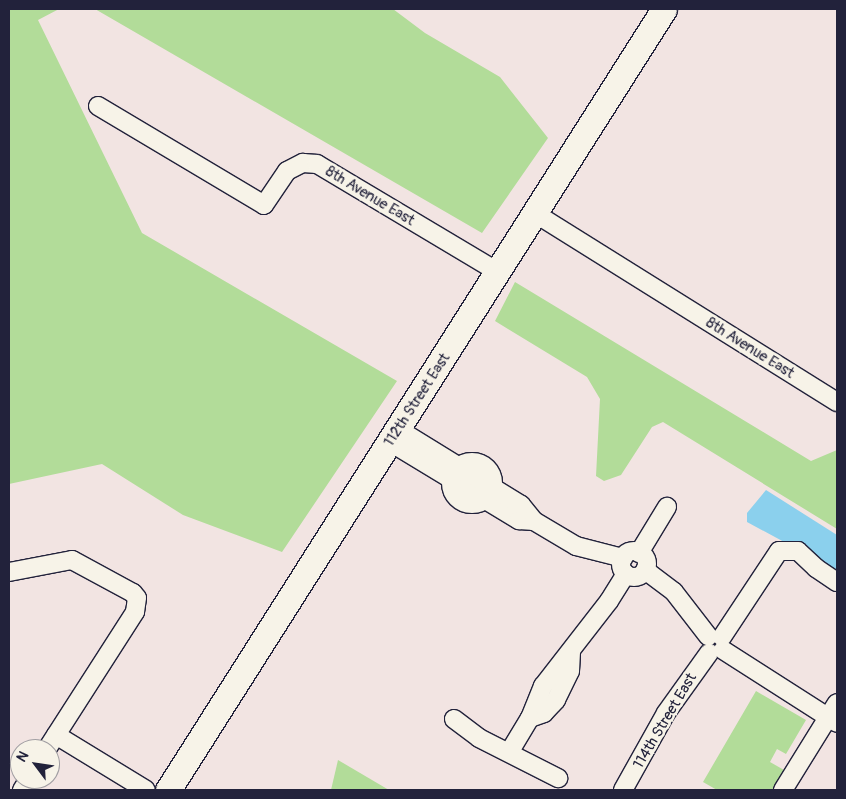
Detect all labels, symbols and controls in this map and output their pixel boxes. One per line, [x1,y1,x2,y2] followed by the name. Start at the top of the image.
[322,162,418,230] street label: 8th Avenue East
[702,314,798,382] street label: 8th Avenue East
[380,350,454,450] street label: 112th Street East
[629,670,701,772] street label: 114th Street East
[10,739,60,789] north arrow
[13,748,32,765] text: N

